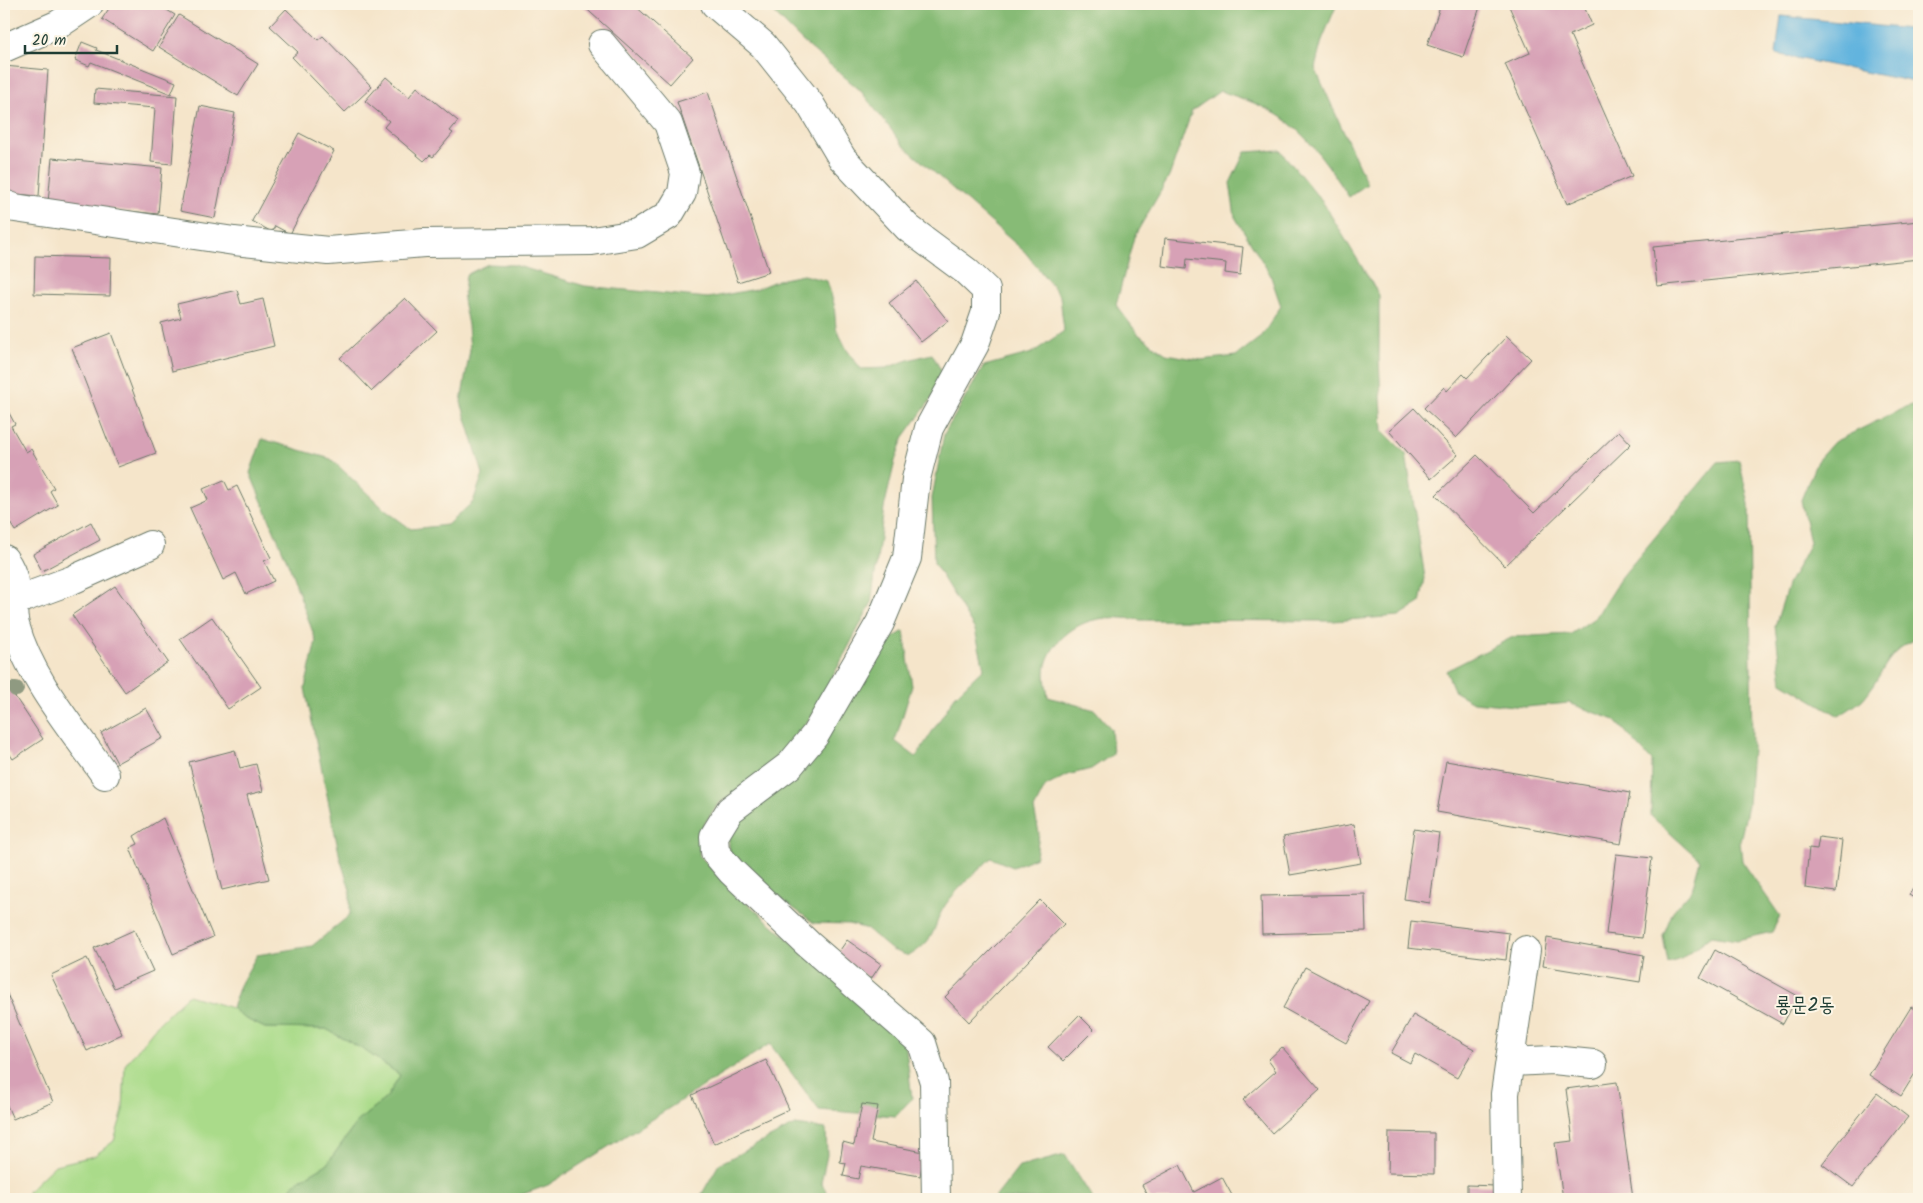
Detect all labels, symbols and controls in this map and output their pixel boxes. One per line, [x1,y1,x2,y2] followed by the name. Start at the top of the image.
[25,22,118,54] scale bar
[32,29,66,53] text: 20 m
[1775,990,1835,1022] district label: 룡문2동

